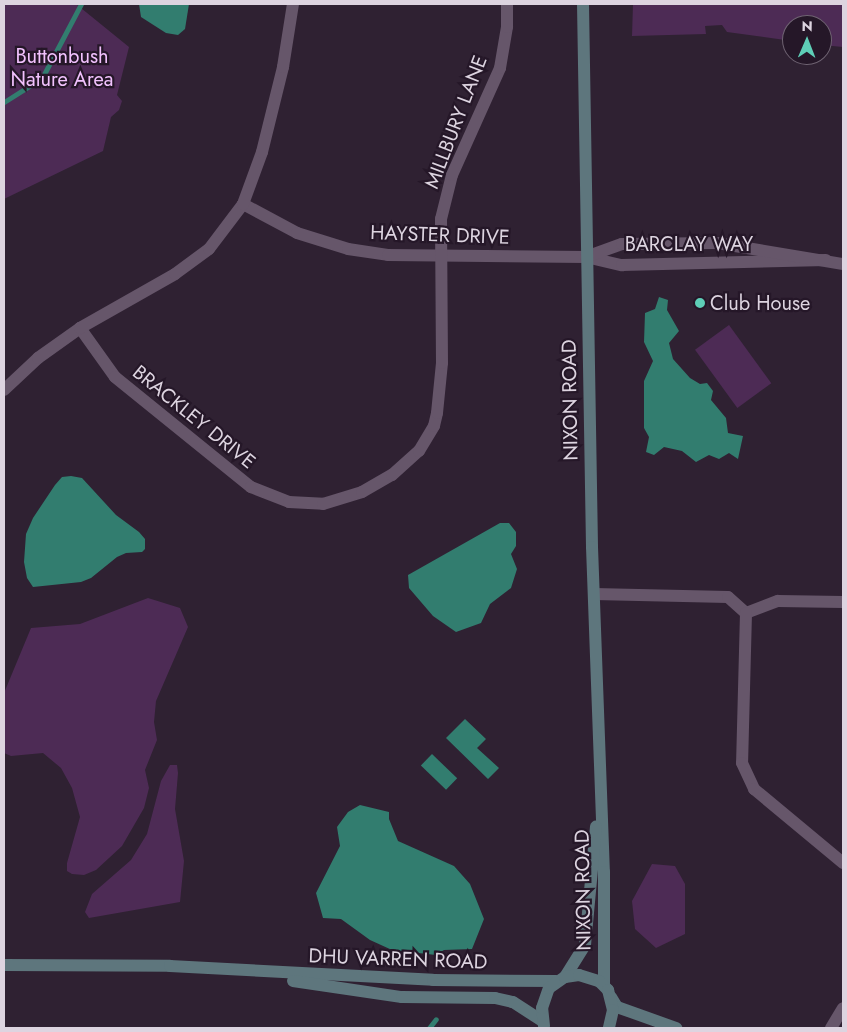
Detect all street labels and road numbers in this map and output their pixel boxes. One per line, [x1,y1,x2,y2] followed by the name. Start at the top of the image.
[420,52,492,192] street label: MILLBURY LANE
[370,221,510,249] street label: HAYSTER DRIVE
[625,232,753,256] street label: BARCLAY WAY
[557,339,583,461] street label: NIXON ROAD
[128,360,260,474] street label: BRACKLEY DRIVE
[570,829,596,951] street label: NIXON ROAD
[308,944,488,974] street label: DHU VARREN ROAD

